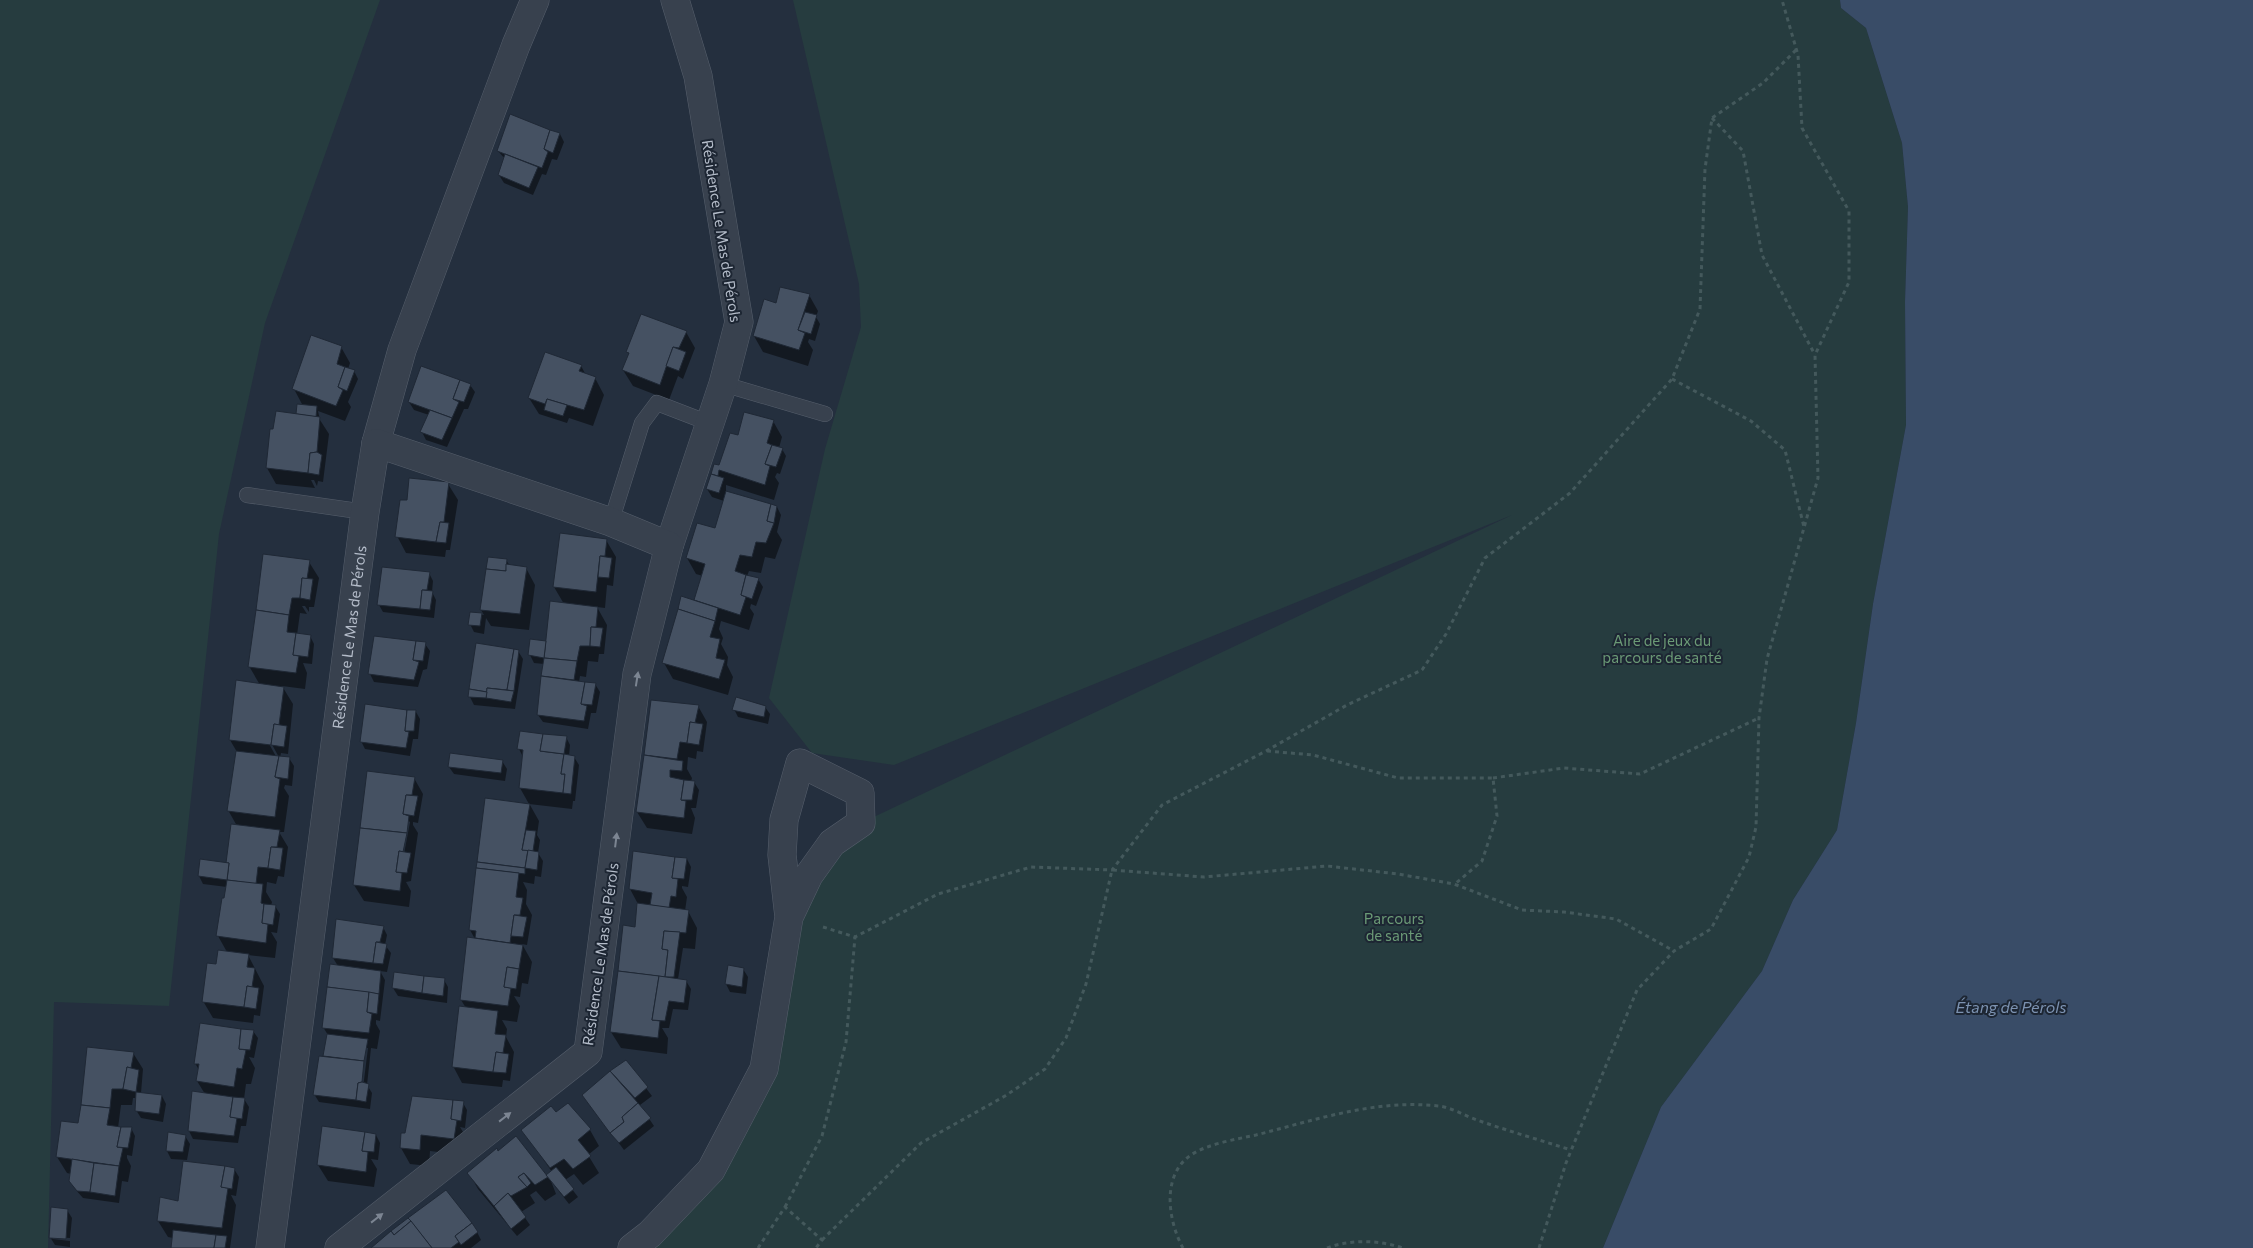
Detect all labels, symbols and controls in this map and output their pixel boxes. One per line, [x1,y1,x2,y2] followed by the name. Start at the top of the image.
[699,138,745,324] street label: Résidence Le Mas de Pérols
[328,544,370,730] street label: Résidence Le Mas de Pérols
[1602,631,1722,666] park label: Aire de jeux du parcours de santé
[633,670,641,686] one-way arrow
[612,831,620,847] one-way arrow
[578,861,622,1047] street label: Résidence Le Mas de Pérols
[1364,909,1424,944] park label: Parcours de santé
[1955,997,2067,1016] water label: Étang de Pérols
[498,1112,511,1123] one-way arrow
[370,1212,383,1223] one-way arrow

